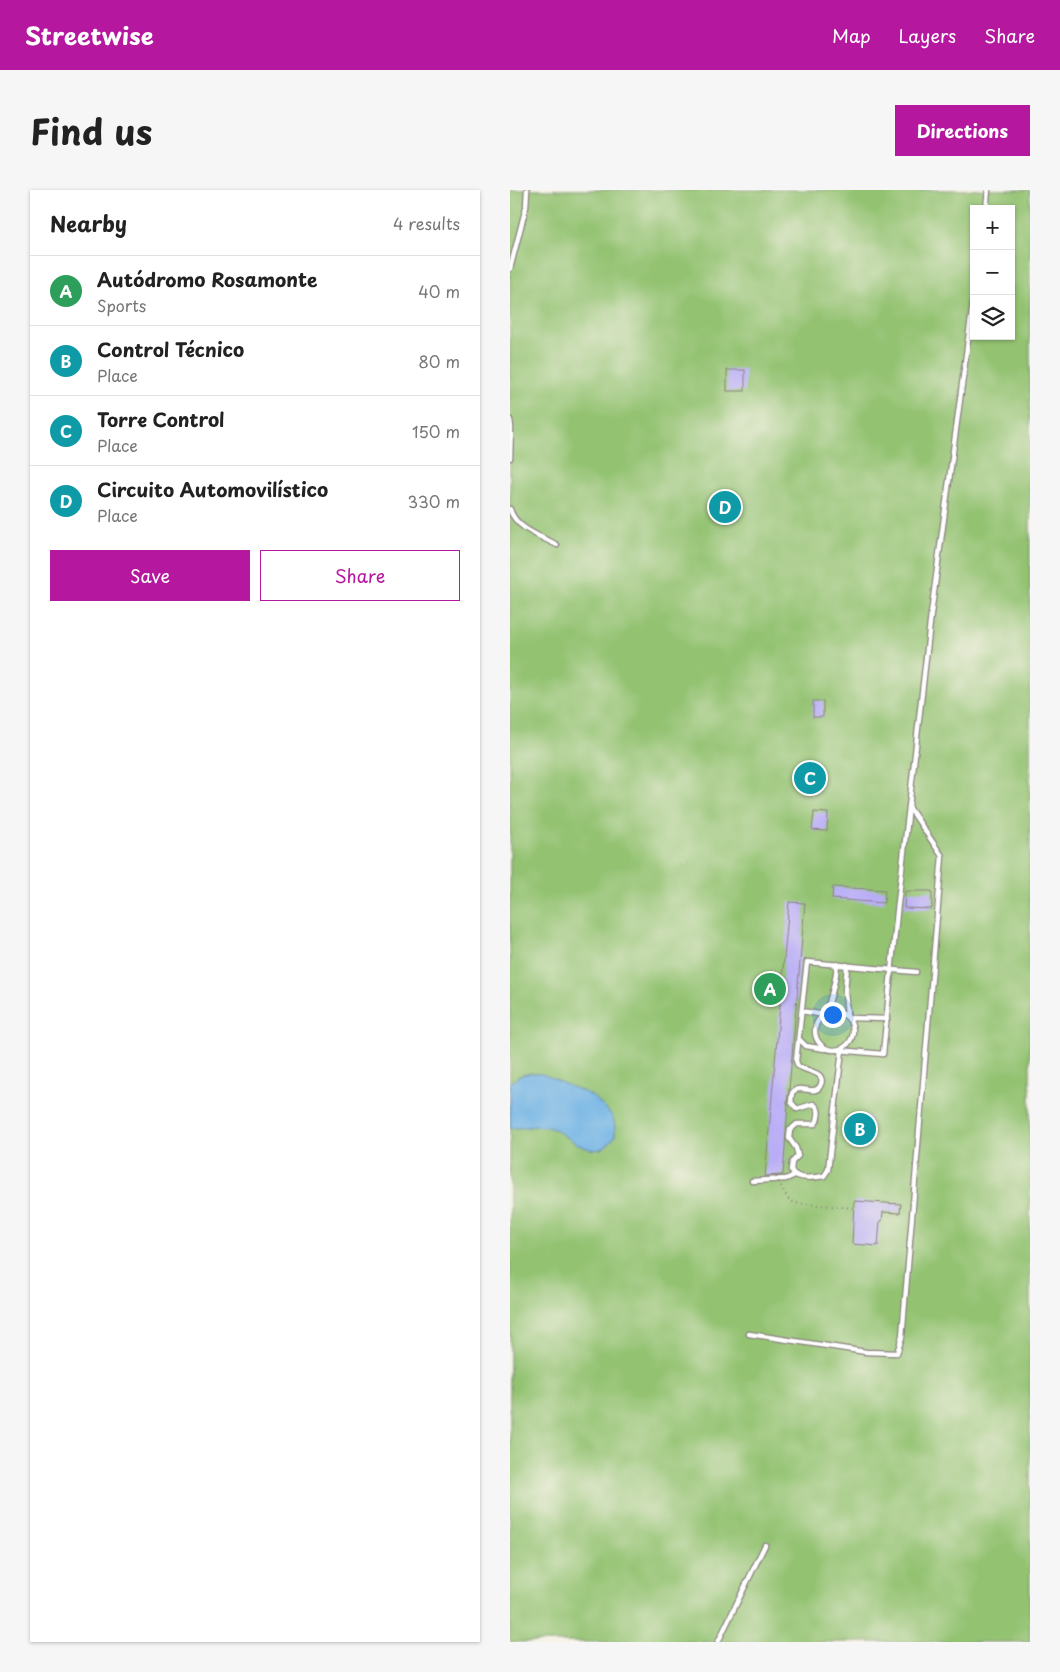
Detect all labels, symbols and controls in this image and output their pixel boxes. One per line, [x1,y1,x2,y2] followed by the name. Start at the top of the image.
[25,17,154,53] text: Streetwise
[832,22,871,49] text: Map
[899,22,956,49] text: Layers
[984,22,1035,49] text: Share
[30,104,152,157] text: Find us
[895,105,1030,156] button: Directions
[970,205,1015,340] map controls
[970,205,1015,250] button: +
[50,207,127,239] text: Nearby
[393,211,460,235] text: 4 results
[970,250,1015,295] button: −
[97,265,317,293] text: Autódromo Rosamonte
[60,279,72,303] text: A
[418,279,460,303] text: 40 m
[97,293,146,317] text: Sports
[970,295,1015,340] button: layers
[97,335,244,363] text: Control Técnico
[61,349,71,373] text: B
[418,349,460,373] text: 80 m
[97,363,138,387] text: Place
[97,405,224,433] text: Torre Control
[60,419,72,443] text: C
[412,419,460,443] text: 150 m
[97,433,138,457] text: Place
[97,475,328,503] text: Circuito Automovilístico
[709,488,741,526] pin: D
[60,489,72,513] text: D
[407,489,460,513] text: 330 m
[97,503,138,527] text: Place
[50,550,250,601] button: Save
[260,550,460,601] button: Share
[794,759,826,797] pin: C
[754,970,786,1008] pin: A
[820,1002,846,1028] your location
[844,1110,876,1148] pin: B

